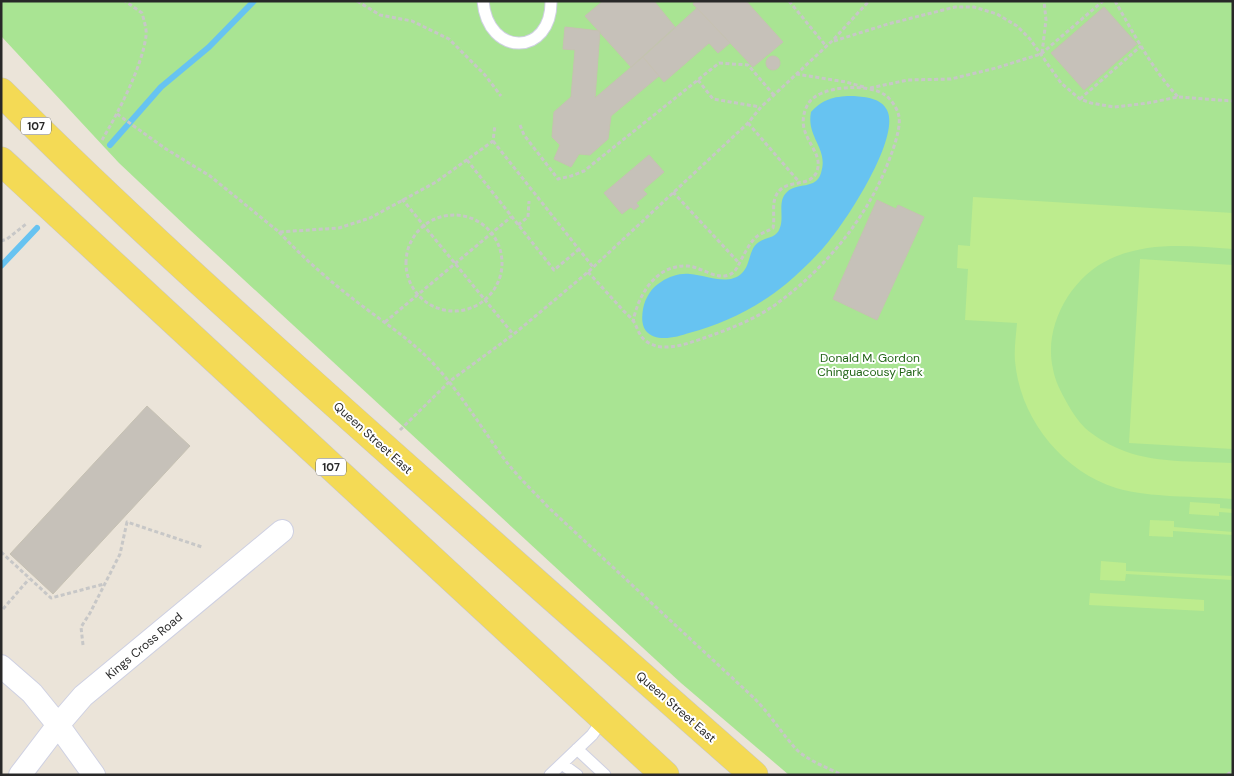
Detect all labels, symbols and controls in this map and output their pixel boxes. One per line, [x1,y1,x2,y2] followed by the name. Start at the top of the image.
[21,118,51,134] road number: 107
[817,350,923,380] park label: Donald M. Gordon Chinguacousy Park
[330,398,416,478] street label: Queen Street East
[316,458,346,476] road number: 107
[102,609,186,683] street label: Kings Cross Road
[633,668,720,746] street label: Queen Street East

